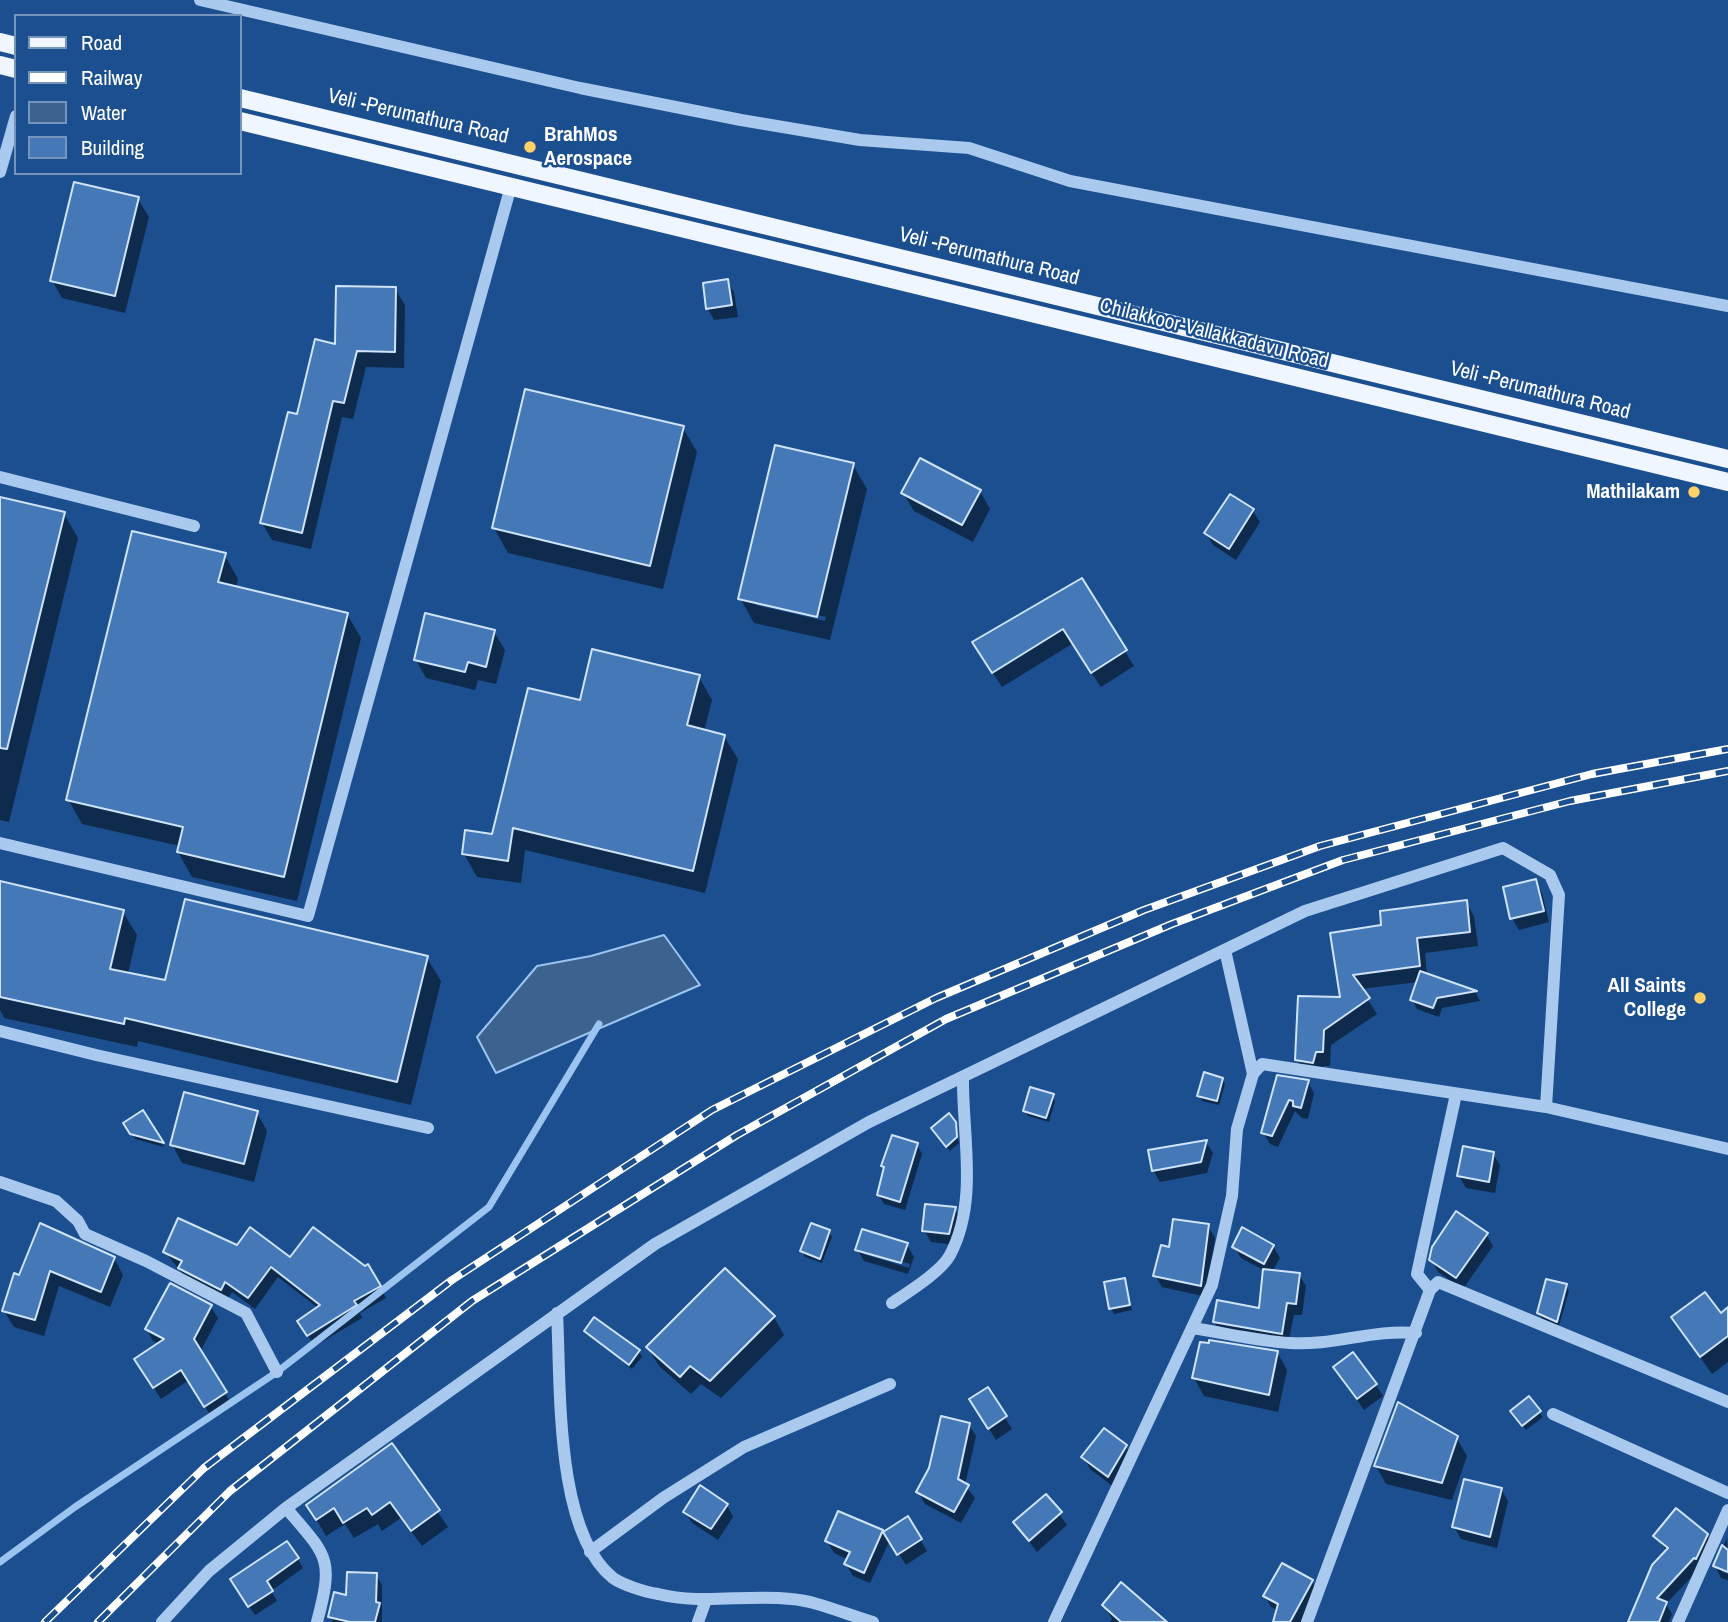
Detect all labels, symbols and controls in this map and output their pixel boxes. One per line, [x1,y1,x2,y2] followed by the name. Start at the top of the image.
[14,14,242,175] legend
[81,28,122,57] text: Road
[81,63,142,92] text: Railway
[325,84,511,150] street label: Veli -Perumathura Road
[81,98,126,127] text: Water
[544,122,632,172] place label: BrahMos Aerospace
[81,133,144,162] text: Building
[522,139,538,155] marker: BrahMos Aerospace
[896,222,1082,292] street label: Veli -Perumathura Road
[1097,293,1331,375] street label: Chilakkoor-Vallakkadavu Road
[1447,356,1633,426] street label: Veli -Perumathura Road
[1586,479,1680,505] place label: Mathilakam
[1686,484,1702,500] marker: Mathilakam
[1608,973,1686,1023] place label: All Saints College
[1692,990,1708,1006] marker: All Saints College

